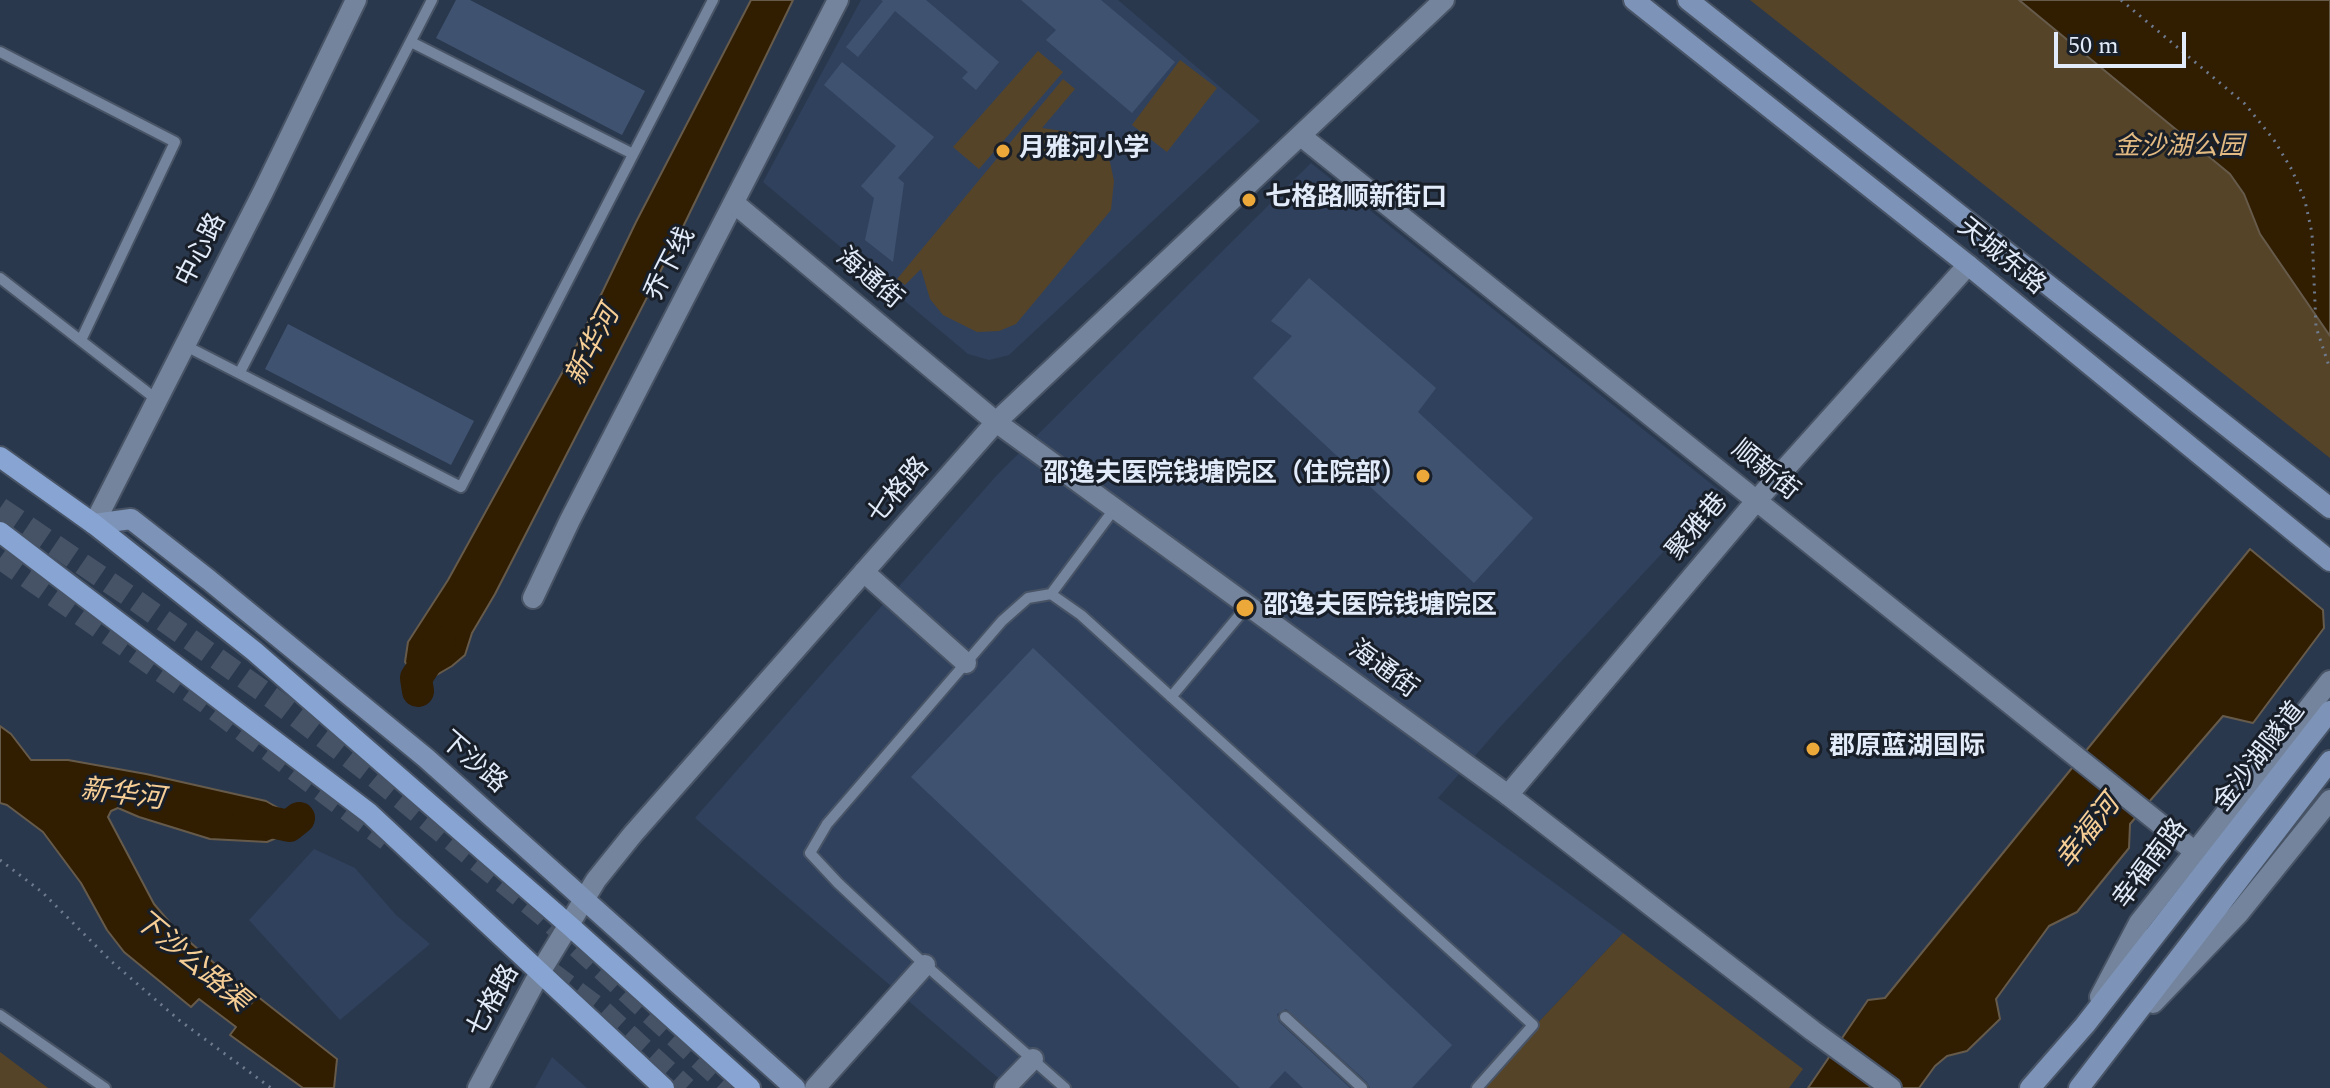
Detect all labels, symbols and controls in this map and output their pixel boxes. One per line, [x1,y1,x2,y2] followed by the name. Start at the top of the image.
[2058,16,2190,66] scale bar
[2068,28,2119,64] text: 50 m
[2114,133,2244,165] park label: 金沙湖公园
[1019,135,1149,167] place label: 月雅河小学
[994,142,1012,160] marker: 月雅河小学
[1265,184,1447,216] place label: 七格路顺新街口
[1240,191,1258,209] marker: 七格路顺新街口
[171,209,235,293] street label: 中心路
[1950,213,2050,303] street label: 天城东路
[640,223,704,307] street label: 乔下线
[828,243,908,317] street label: 海通街
[561,302,629,392] water label: 新华河
[1724,435,1804,509] street label: 顺新街
[863,452,937,532] street label: 七格路
[1043,460,1407,492] place label: 邵逸夫医院钱塘院区（住院部）
[1414,467,1432,485] marker: 邵逸夫医院钱塘院区（住院部）
[1662,488,1736,568] street label: 聚雅巷
[1263,592,1497,624] place label: 邵逸夫医院钱塘院区
[1234,597,1256,619] marker: 邵逸夫医院钱塘院区
[1341,635,1423,707] street label: 海通街
[2209,697,2313,819] street label: 金沙湖隧道
[432,727,512,801] street label: 下沙路
[1829,733,1985,765] place label: 郡原蓝湖国际
[1804,740,1822,758] marker: 郡原蓝湖国际
[78,775,166,819] water label: 新华河
[2051,791,2129,877] water label: 幸福河
[2108,814,2196,916] street label: 幸福南路
[126,905,254,1021] water label: 下沙公路渠
[462,960,528,1044] street label: 七格路

